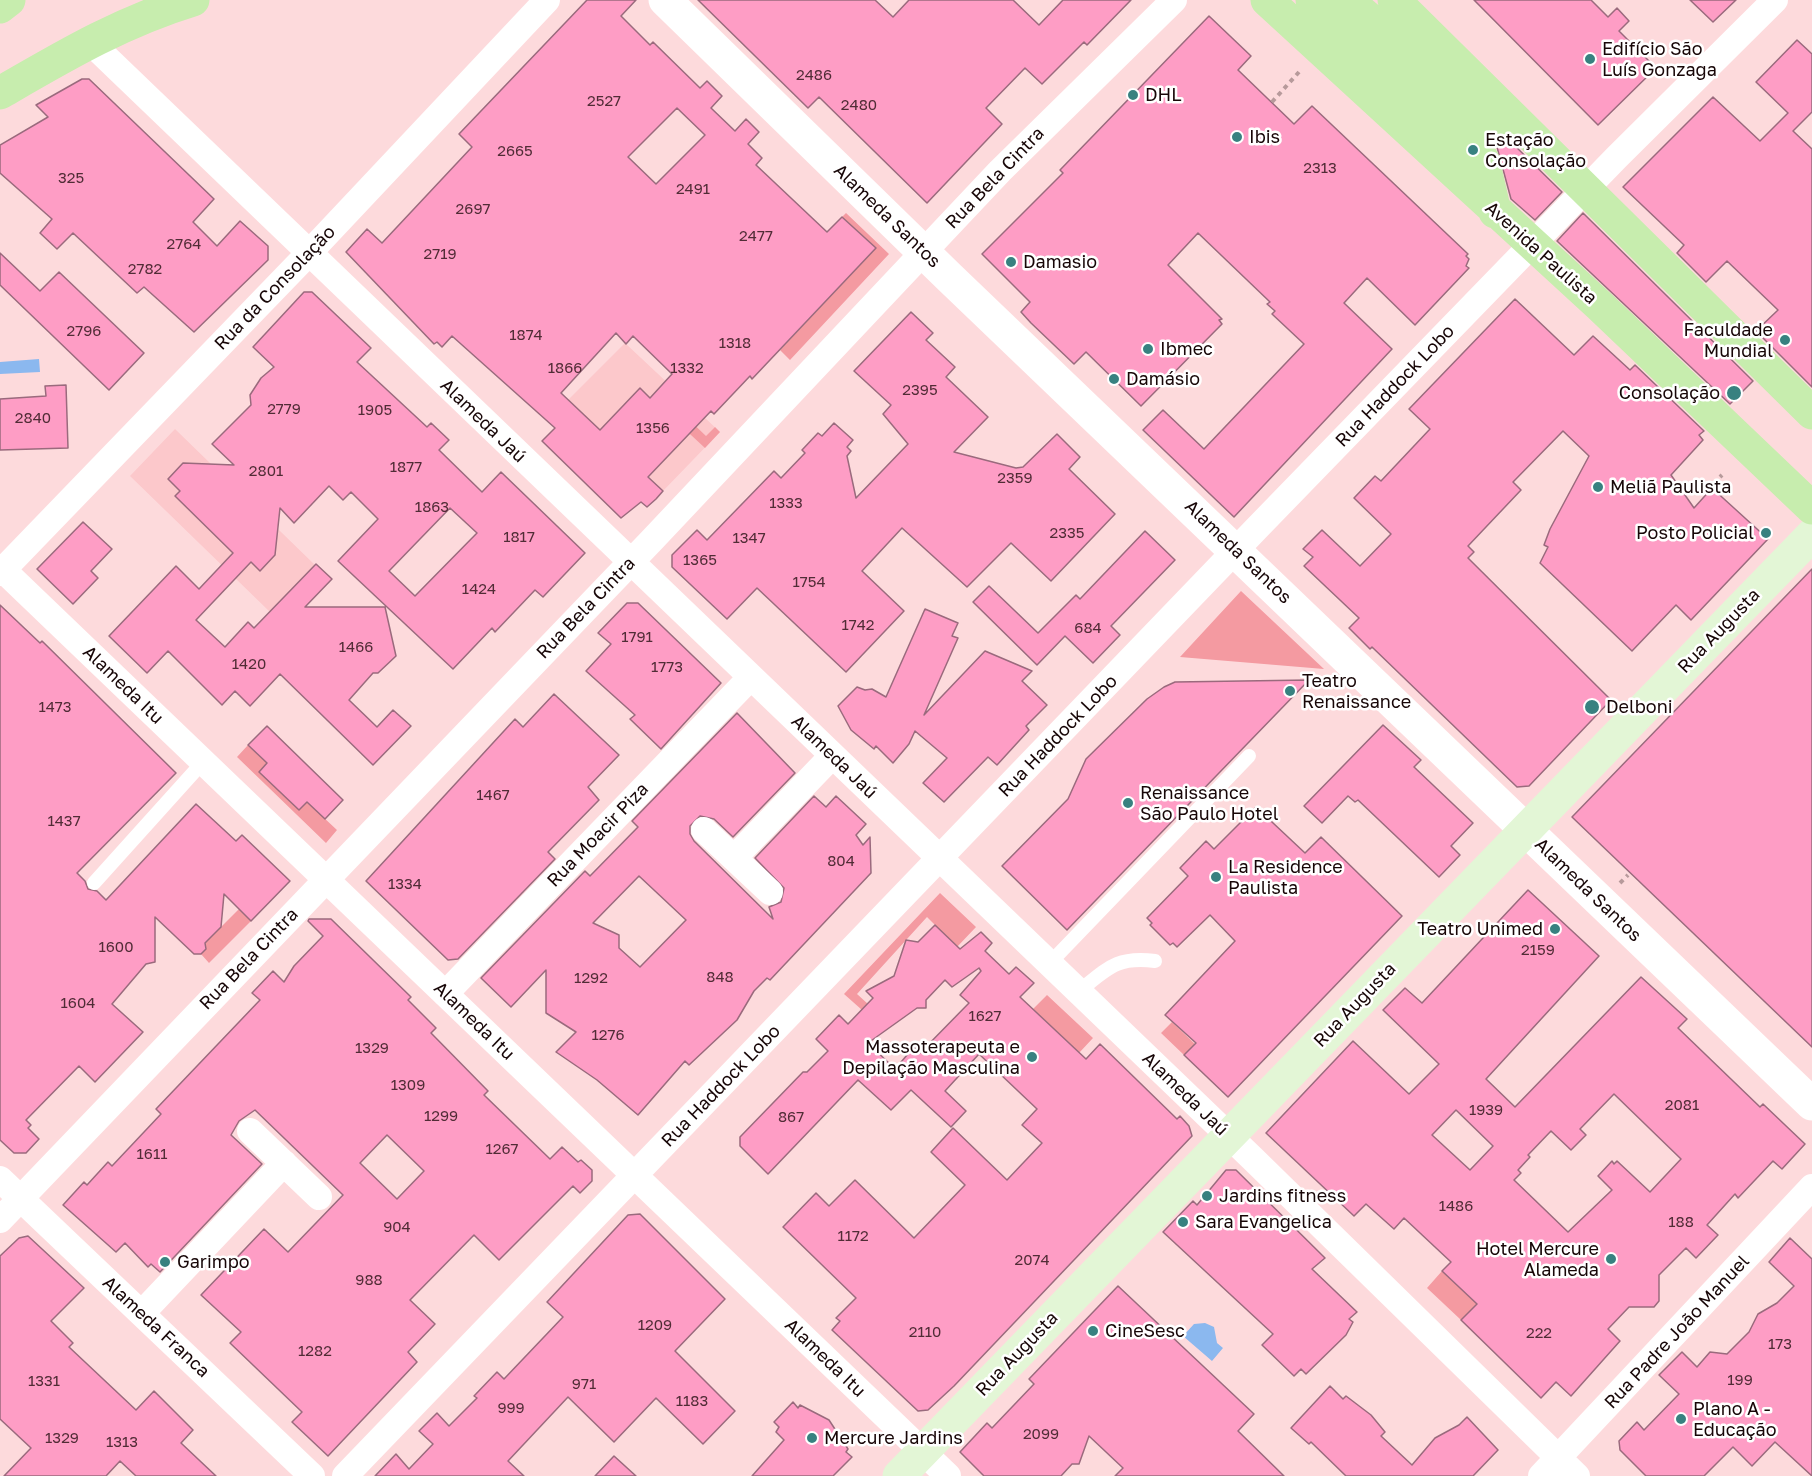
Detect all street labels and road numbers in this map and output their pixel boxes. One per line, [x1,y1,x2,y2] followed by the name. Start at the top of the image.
[941,123,1049,233] street label: Rua Bela Cintra
[829,160,945,272] street label: Alameda Santos
[1481,197,1601,309] street label: Avenida Paulista
[210,221,340,355] street label: Rua da Consolação
[1331,320,1459,452] street label: Rua Haddock Lobo
[436,375,530,467] street label: Alameda Jaú
[1180,496,1296,608] street label: Alameda Santos
[532,553,640,663] street label: Rua Bela Cintra
[1673,584,1765,678] street label: Rua Augusta
[78,641,168,729] street label: Alameda Itu
[994,670,1122,802] street label: Rua Haddock Lobo
[787,711,881,803] street label: Alameda Jaú
[543,779,653,891] street label: Rua Moacir Piza
[1530,834,1646,946] street label: Alameda Santos
[195,904,303,1014] street label: Rua Bela Cintra
[1309,958,1401,1052] street label: Rua Augusta
[429,977,519,1065] street label: Alameda Itu
[657,1020,785,1152] street label: Rua Haddock Lobo
[1138,1048,1232,1140] street label: Alameda Jaú
[1600,1251,1754,1413] street label: Rua Padre João Manuel
[98,1272,214,1382] street label: Alameda Franca
[971,1307,1063,1401] street label: Rua Augusta
[780,1314,870,1402] street label: Alameda Itu

